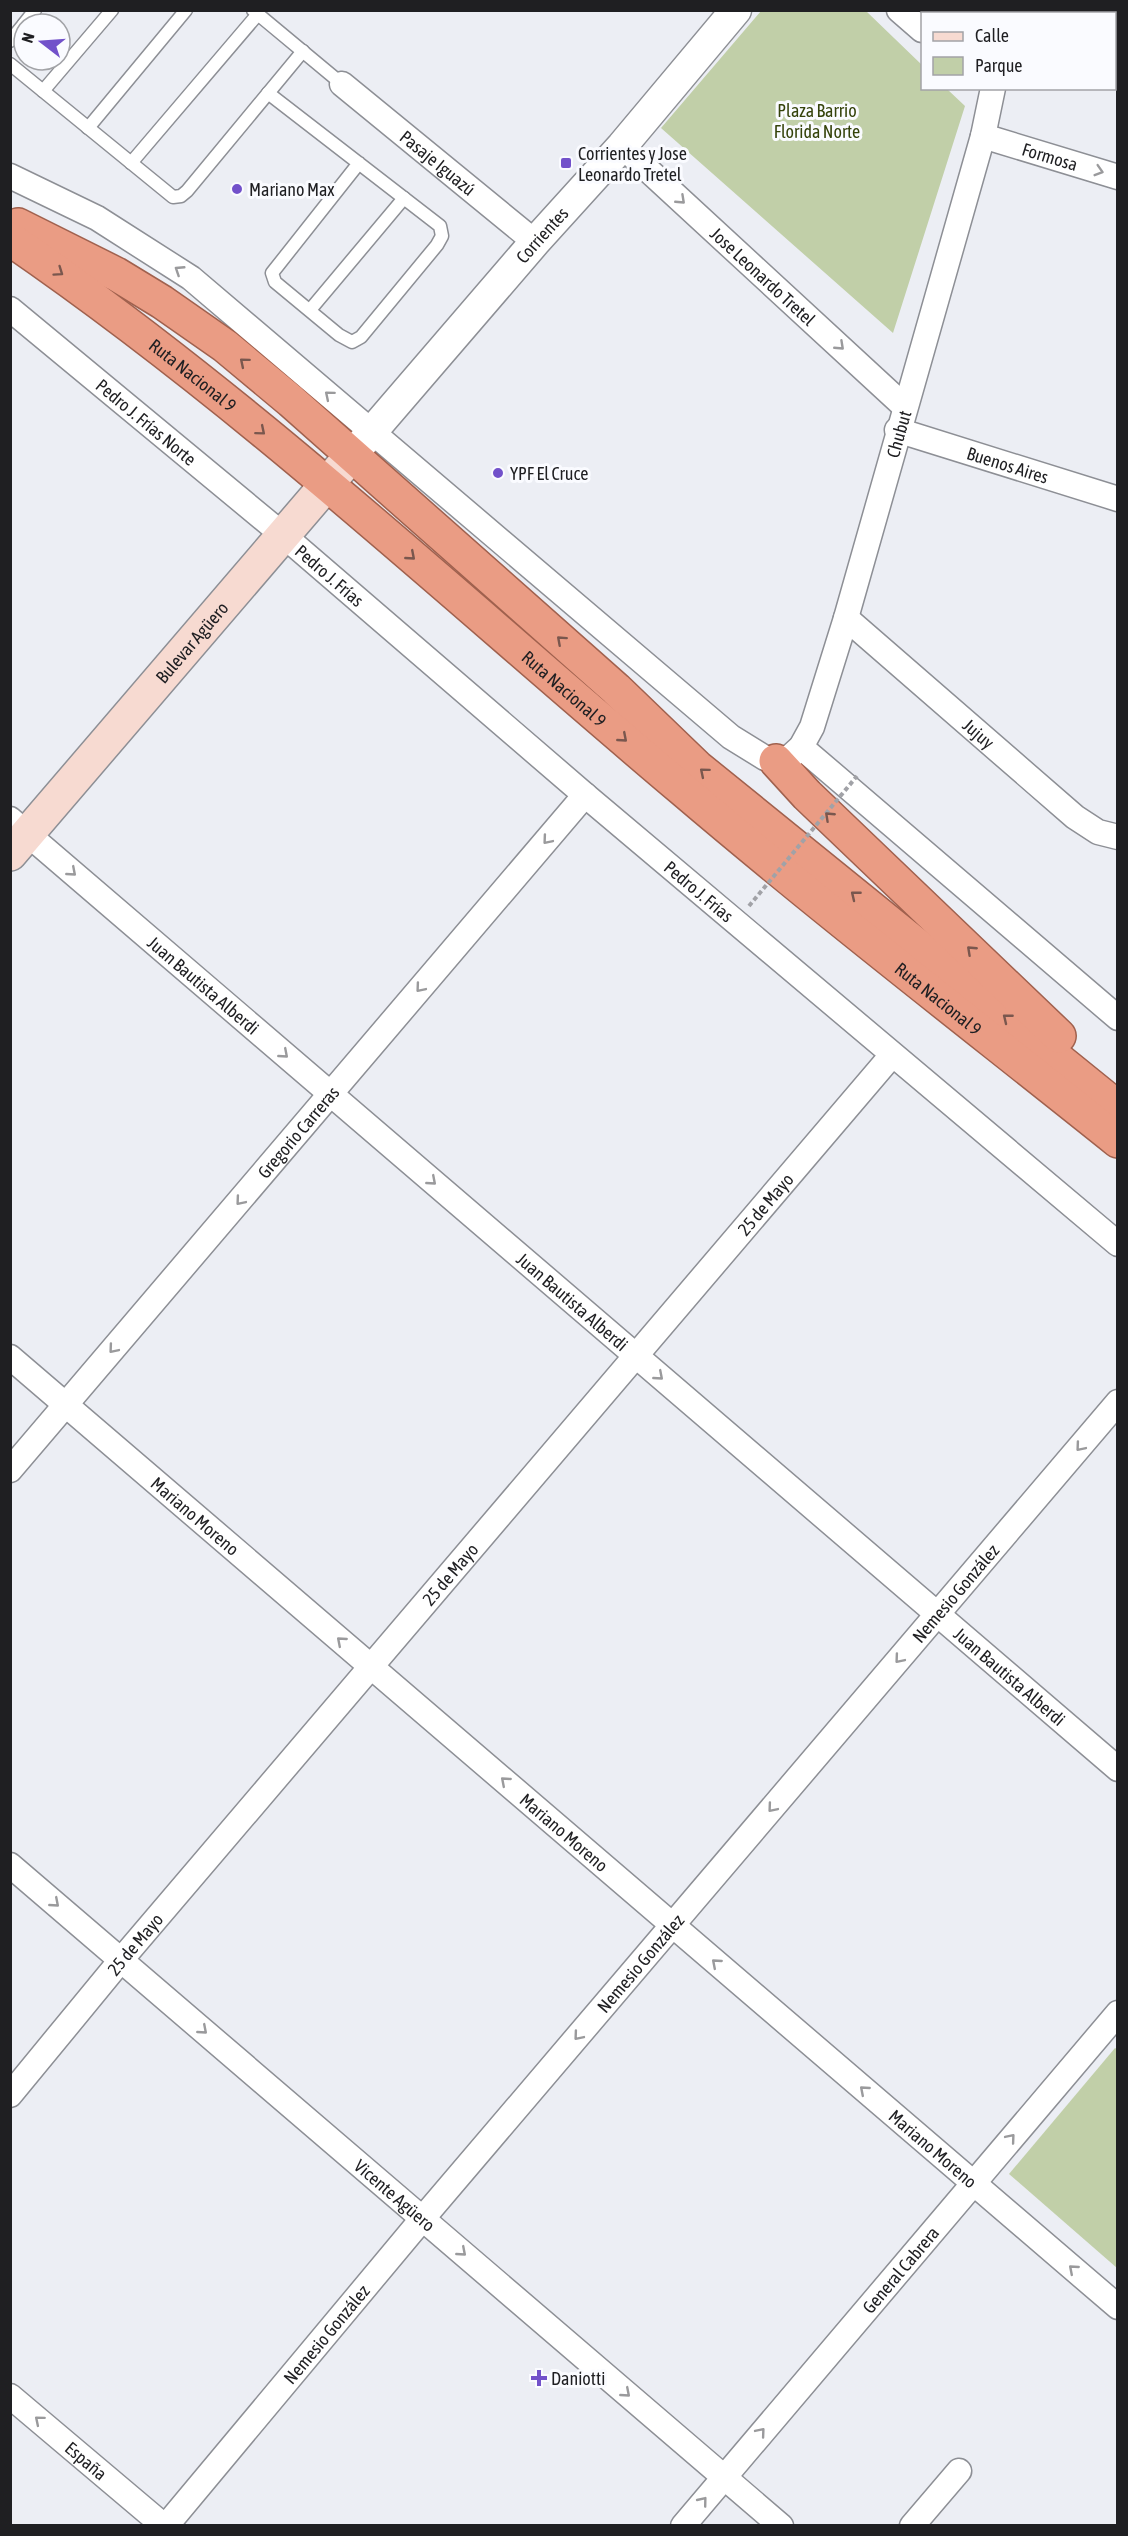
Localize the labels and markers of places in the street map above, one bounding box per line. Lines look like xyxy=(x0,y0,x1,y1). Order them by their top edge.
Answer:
place label: Corrientes y Jose Leonardo Tretel xyxy=(578,143,687,185)
marker: Corrientes y Jose Leonardo Tretel xyxy=(559,156,573,170)
place label: Mariano Max xyxy=(249,179,335,200)
marker: Mariano Max xyxy=(230,182,244,196)
place label: YPF El Cruce xyxy=(510,463,588,484)
marker: YPF El Cruce xyxy=(491,466,505,480)
place label: Daniotti xyxy=(551,2368,605,2389)
marker: Daniotti xyxy=(532,2371,546,2385)

